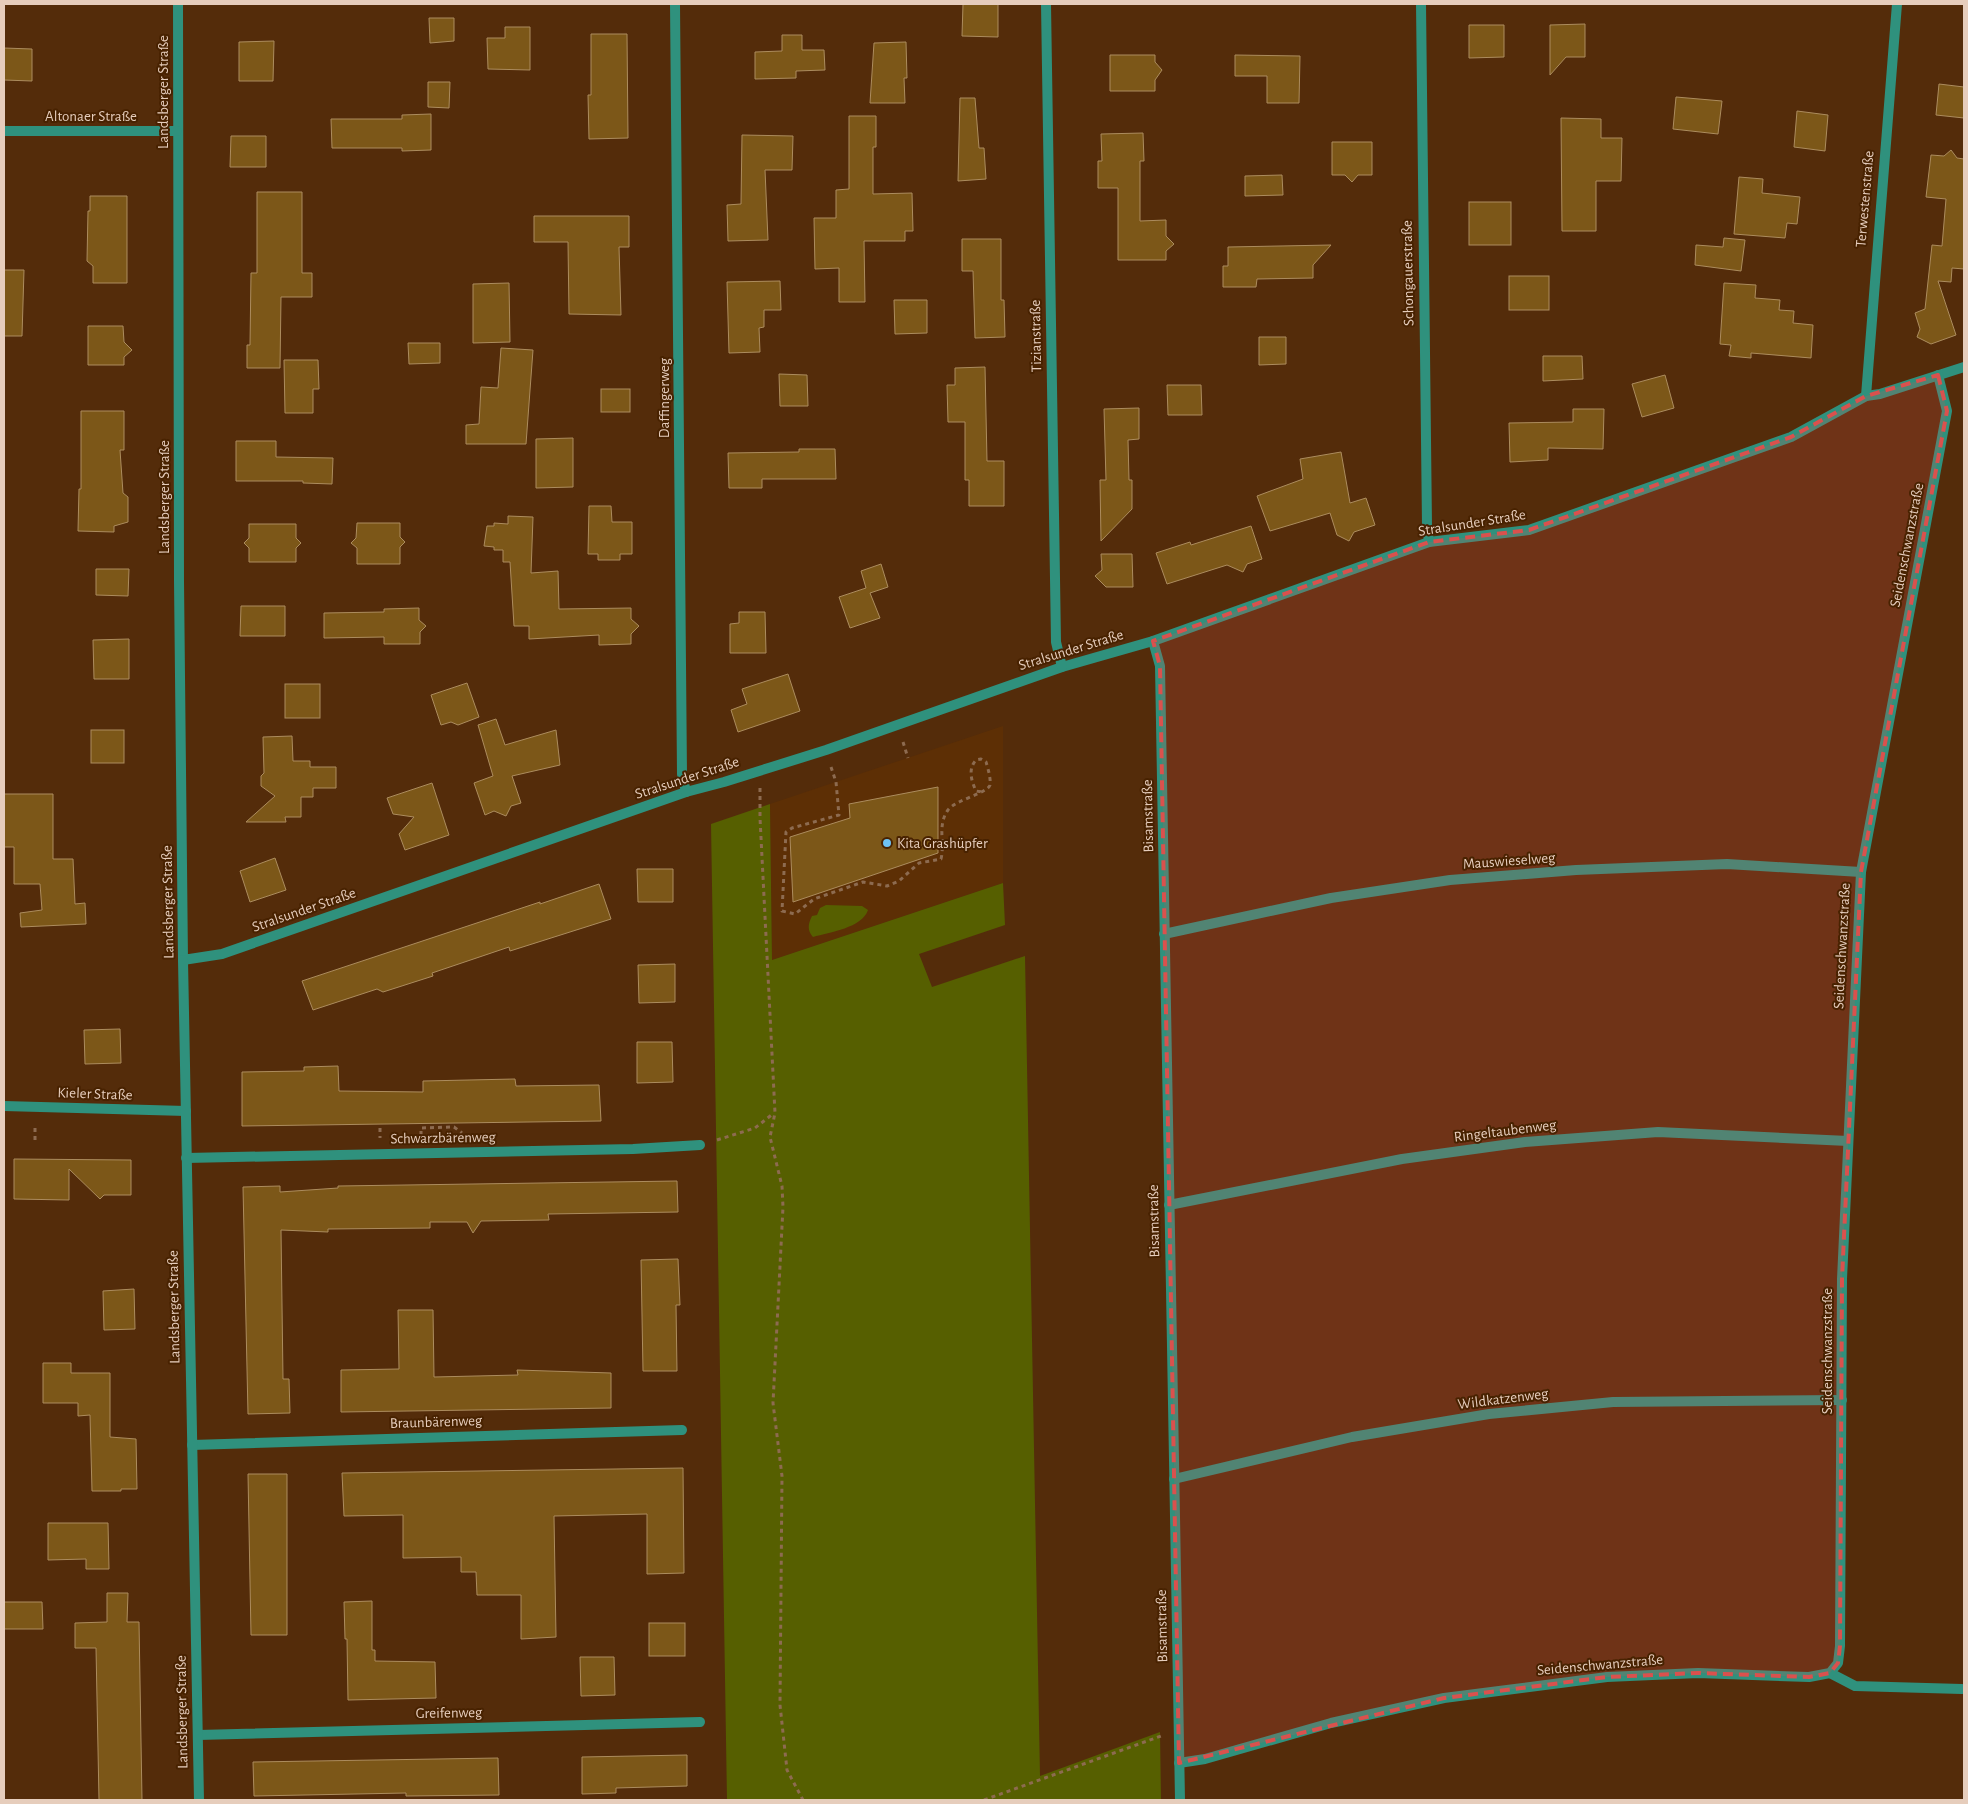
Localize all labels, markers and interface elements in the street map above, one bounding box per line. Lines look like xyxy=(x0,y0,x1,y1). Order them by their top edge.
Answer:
street label: Landsberger Straße xyxy=(156,35,171,149)
street label: Altonaer Straße xyxy=(45,109,137,124)
street label: Terwestenstraße xyxy=(1853,150,1877,248)
street label: Schongauerstraße xyxy=(1400,220,1416,326)
street label: Tizianstraße xyxy=(1028,300,1044,372)
street label: Daffingerweg xyxy=(657,357,672,438)
street label: Landsberger Straße xyxy=(157,440,172,554)
street label: Seidenschwanzstraße xyxy=(1888,481,1926,608)
street label: Stralsunder Straße xyxy=(1417,507,1527,539)
street label: Stralsunder Straße xyxy=(1017,627,1125,673)
street label: Stralsunder Straße xyxy=(633,754,741,802)
street label: Bisamstraße xyxy=(1140,779,1156,853)
place label: Kita Grashüpfer xyxy=(897,836,988,851)
marker: Kita Grashüpfer xyxy=(881,837,893,849)
street label: Landsberger Straße xyxy=(160,845,176,959)
street label: Mauswieselweg xyxy=(1462,850,1556,872)
street label: Seidenschwanzstraße xyxy=(1831,882,1853,1009)
street label: Stralsunder Straße xyxy=(250,885,358,935)
street label: Kieler Straße xyxy=(57,1085,133,1103)
street label: Ringeltaubenweg xyxy=(1453,1117,1558,1145)
street label: Schwarzbärenweg xyxy=(390,1130,497,1146)
street label: Bisamstraße xyxy=(1146,1184,1162,1258)
street label: Landsberger Straße xyxy=(166,1250,182,1364)
street label: Seidenschwanzstraße xyxy=(1820,1288,1835,1414)
street label: Wildkatzenweg xyxy=(1457,1386,1550,1412)
street label: Braunbärenweg xyxy=(390,1413,483,1431)
street label: Bisamstraße xyxy=(1154,1589,1170,1663)
street label: Seidenschwanzstraße xyxy=(1536,1652,1664,1678)
street label: Landsberger Straße xyxy=(174,1655,190,1769)
street label: Greifenweg xyxy=(416,1705,483,1721)

